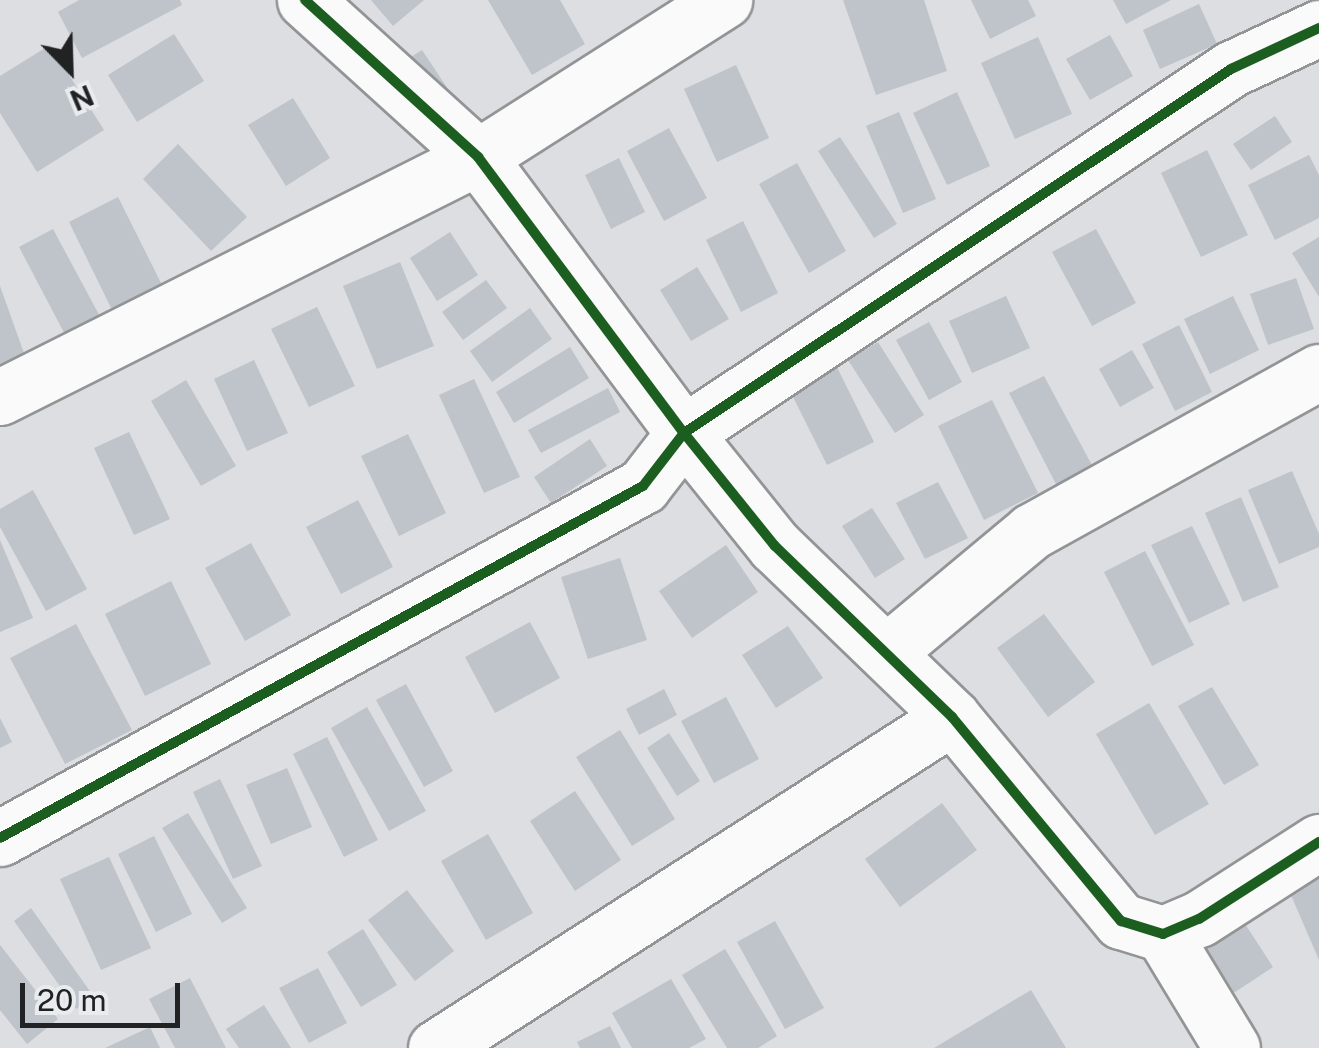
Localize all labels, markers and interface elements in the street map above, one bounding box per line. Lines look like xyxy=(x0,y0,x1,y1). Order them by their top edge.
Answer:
north arrow xyxy=(20,20,120,120)
text: N xyxy=(65,79,98,118)
scale bar xyxy=(25,963,185,1025)
text: 20 m xyxy=(37,982,106,1018)

